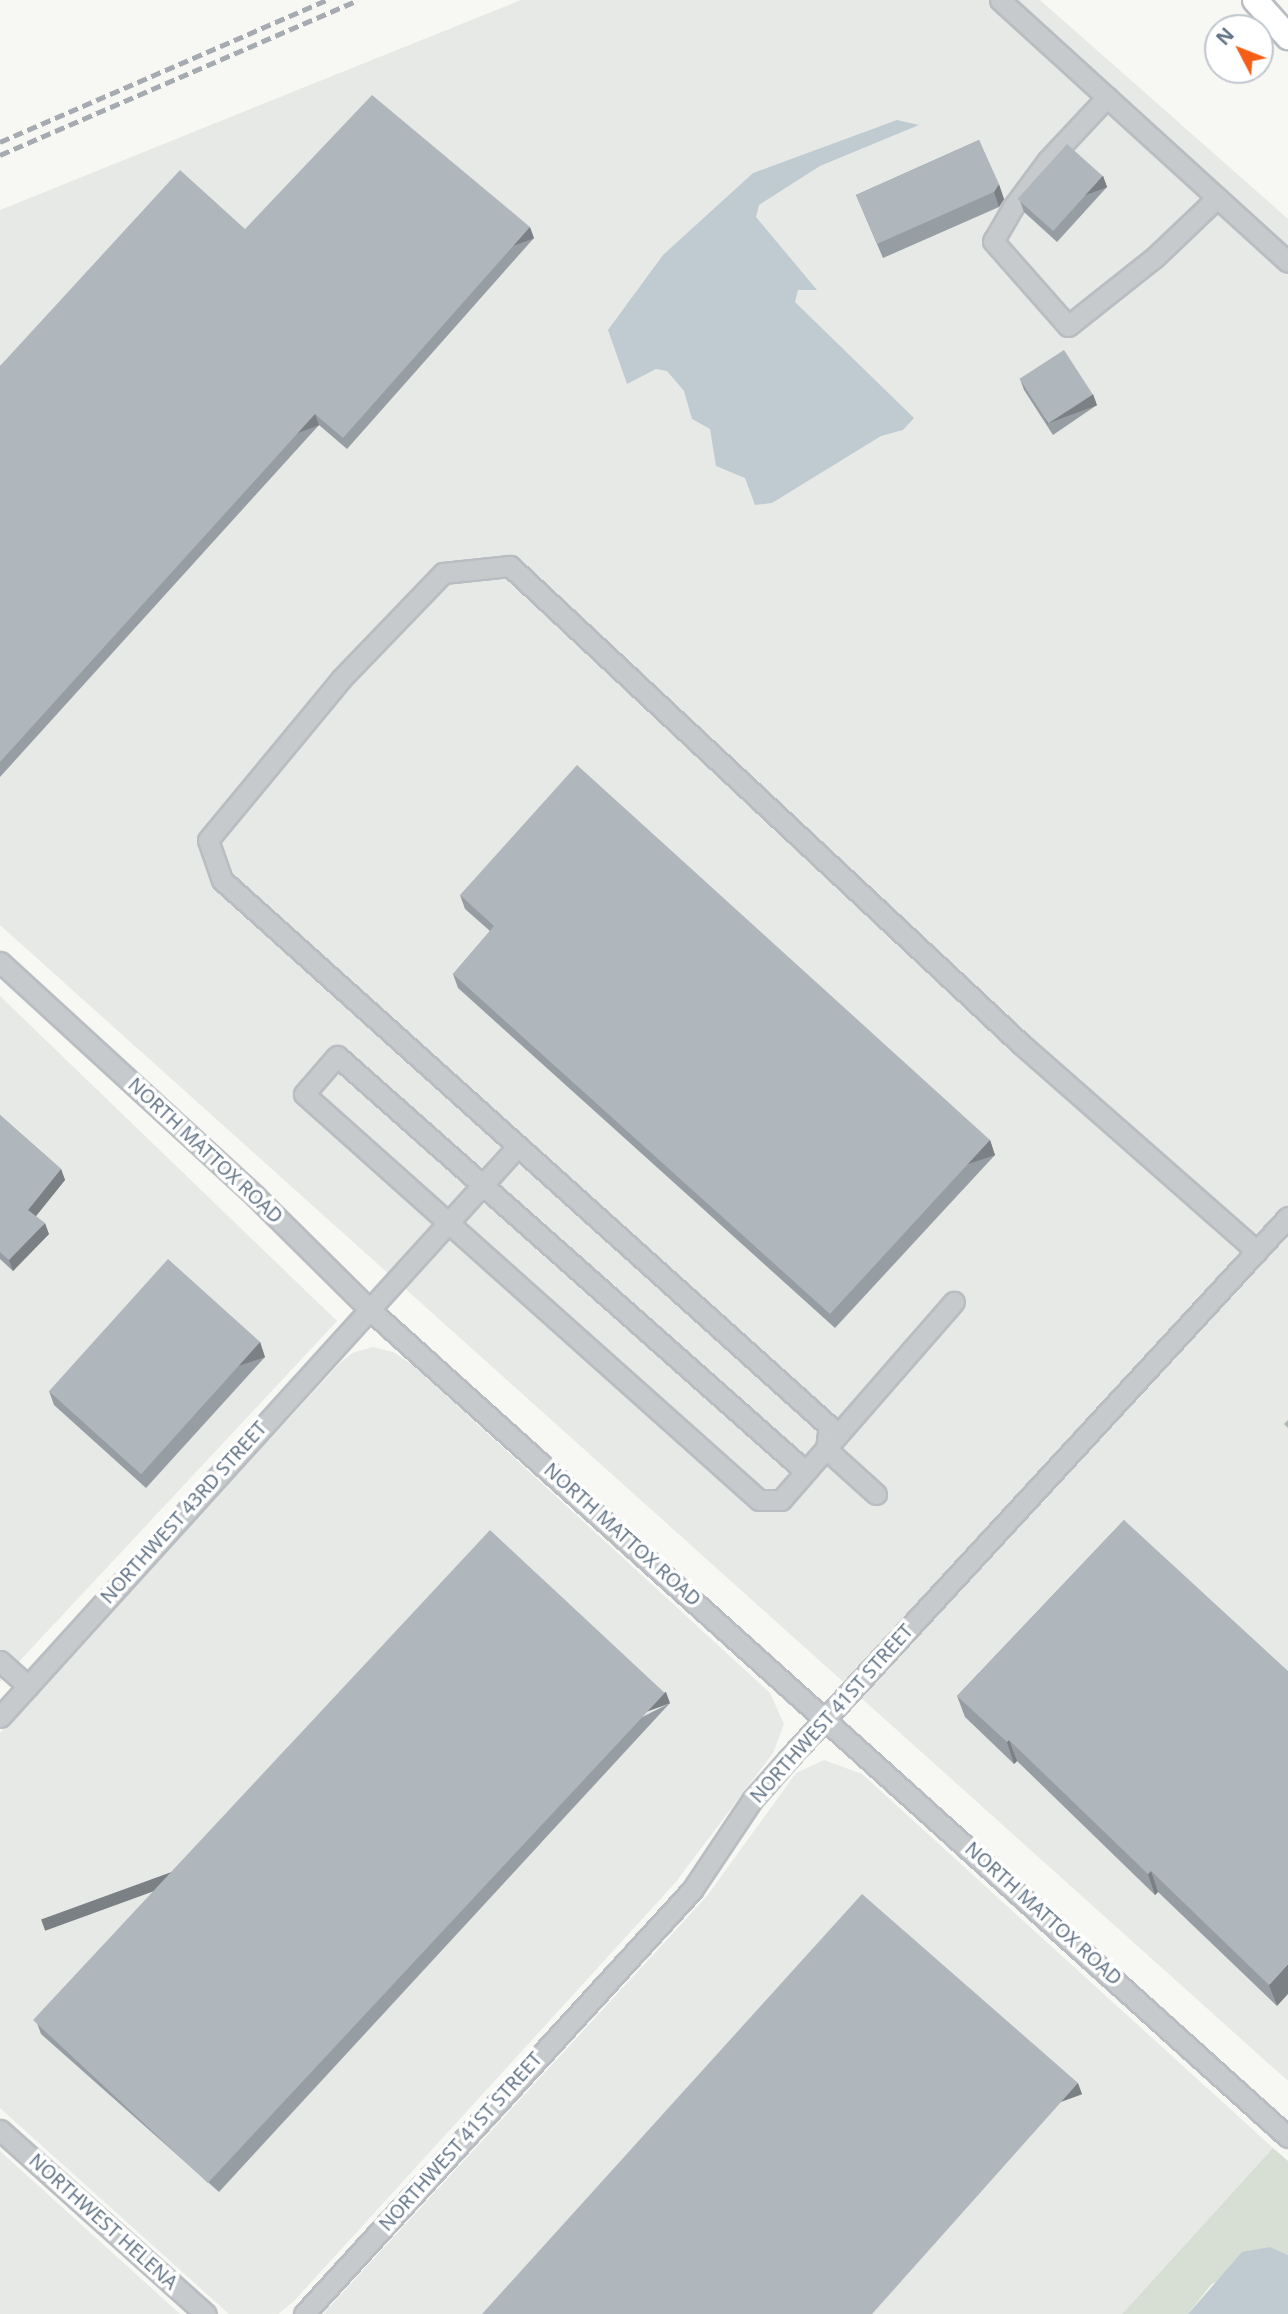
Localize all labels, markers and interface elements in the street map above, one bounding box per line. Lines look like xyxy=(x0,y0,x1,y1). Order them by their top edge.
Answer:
north arrow xyxy=(1204,14,1274,84)
text: N xyxy=(1210,22,1240,51)
street label: NORTH MATTOX ROAD xyxy=(123,1074,287,1228)
street label: NORTHWEST 43RD STREET xyxy=(96,1417,272,1609)
street label: NORTH MATTOX ROAD xyxy=(539,1459,705,1611)
street label: NORTHWEST 41ST STREET xyxy=(746,1620,918,1808)
street label: NORTH MATTOX ROAD xyxy=(960,1838,1126,1990)
street label: NORTHWEST 41ST STREET xyxy=(375,2048,547,2236)
street label: NORTHWEST HELENA xyxy=(24,2149,182,2295)

